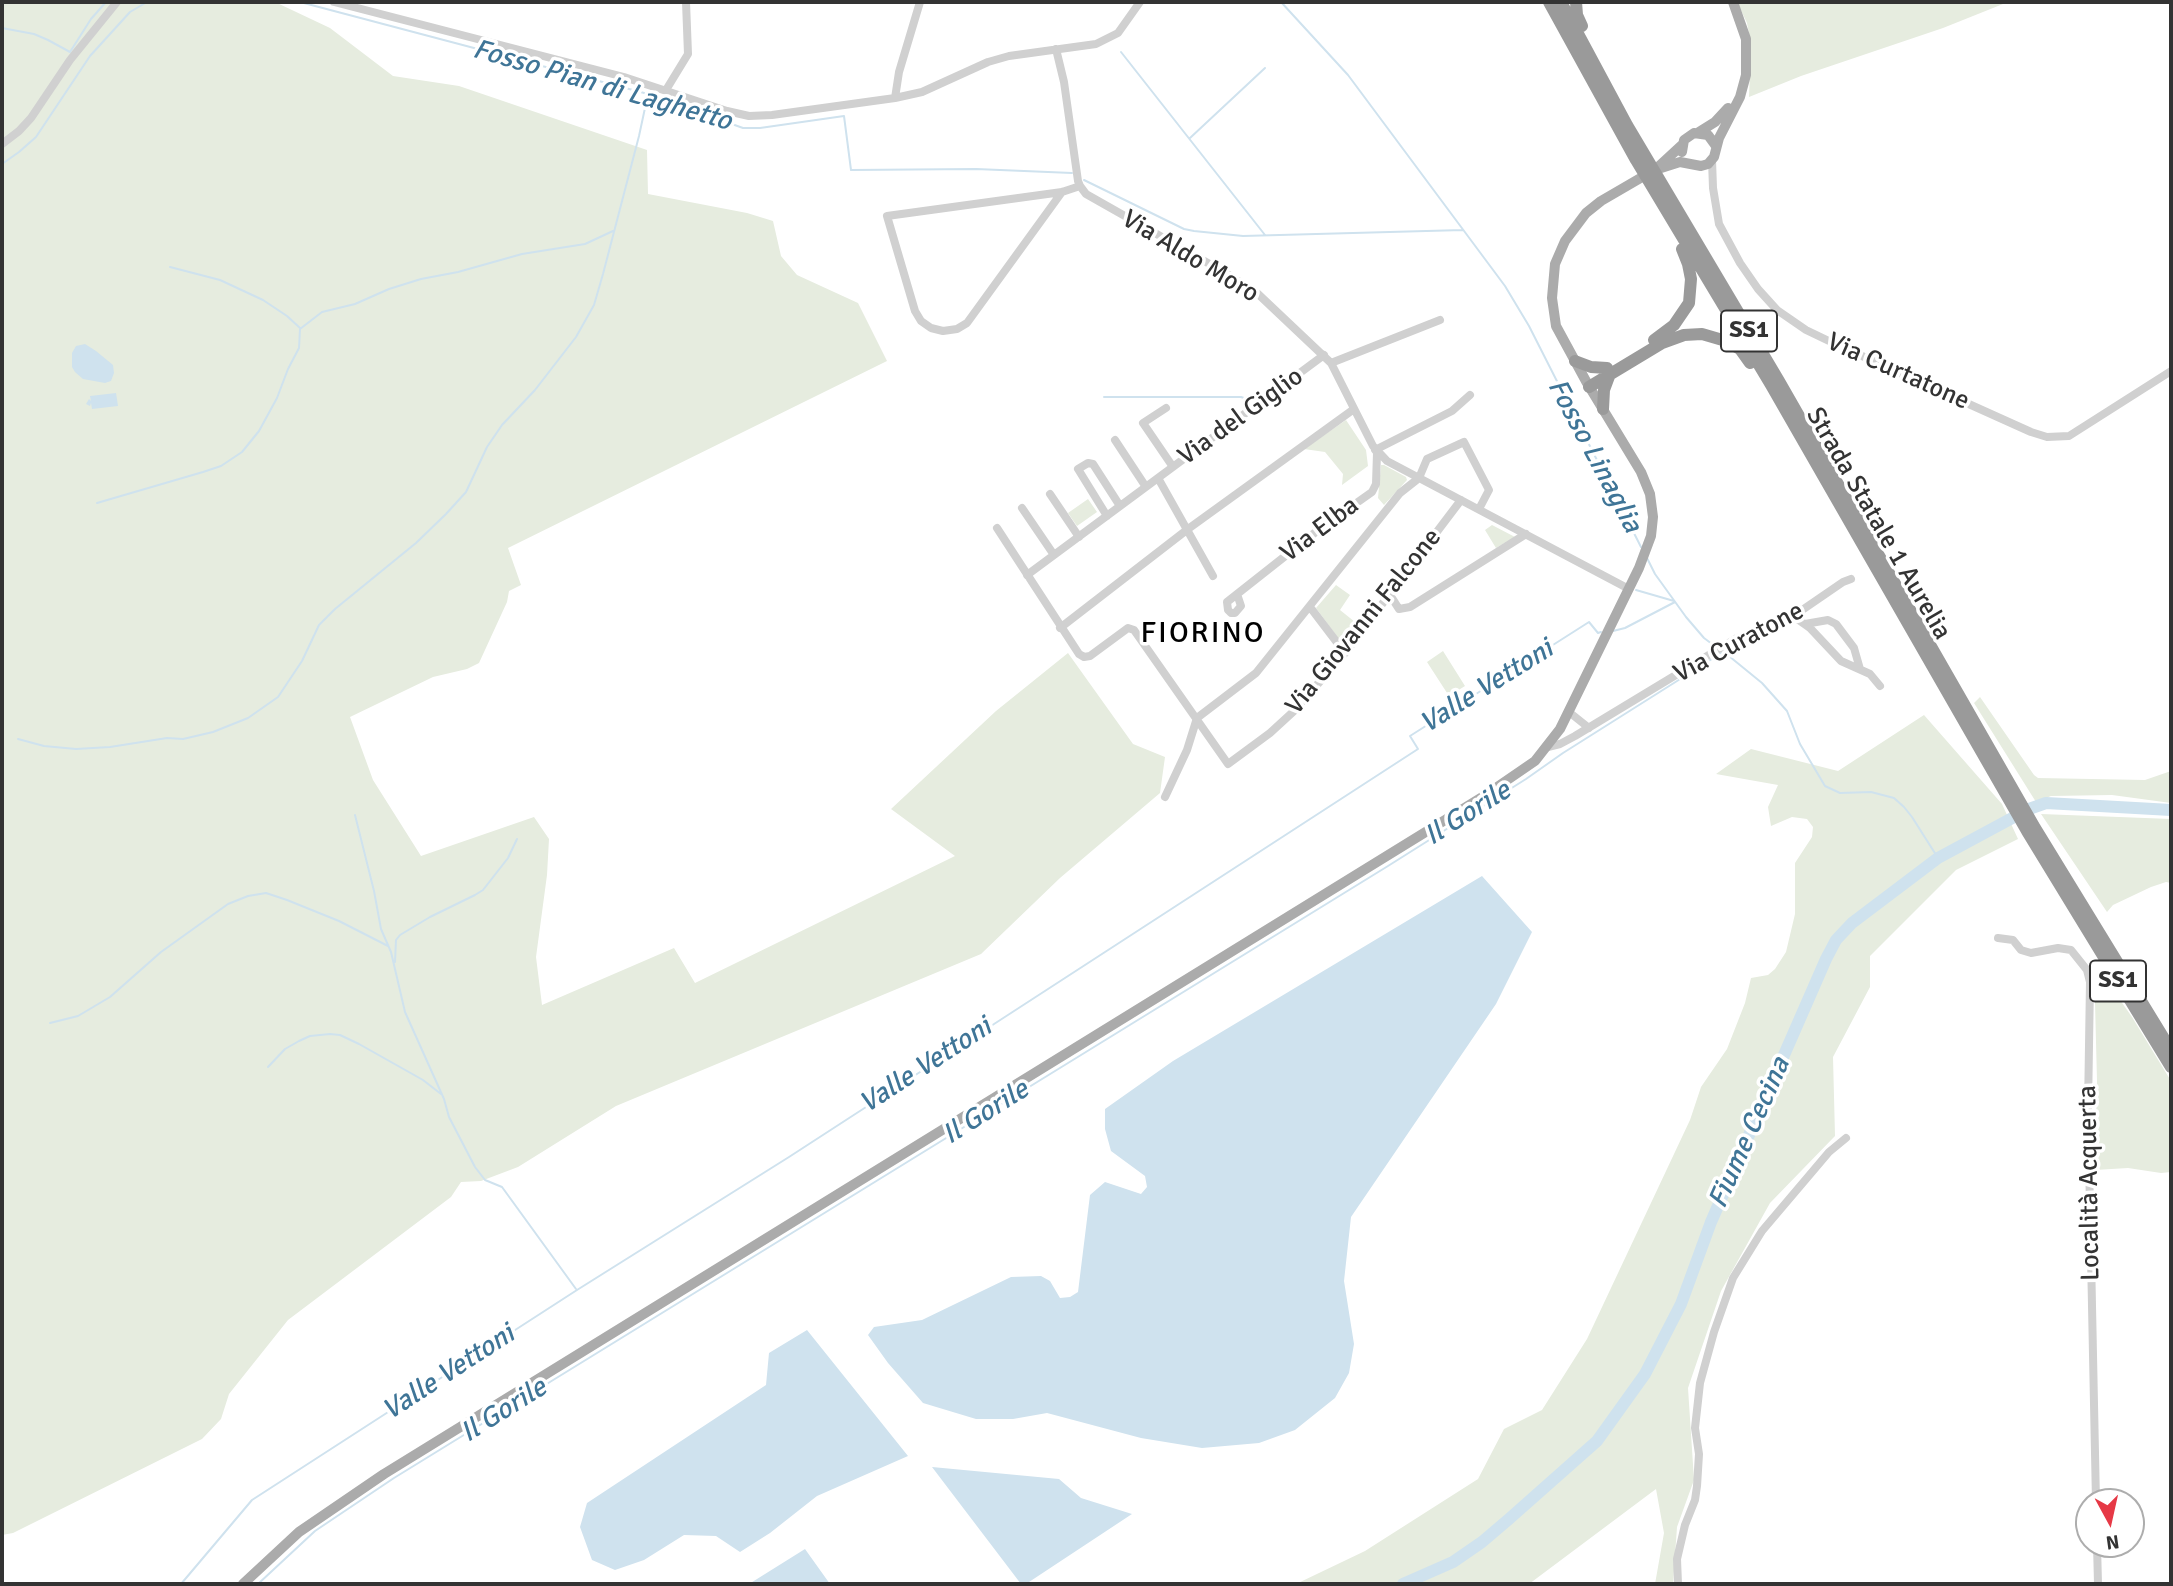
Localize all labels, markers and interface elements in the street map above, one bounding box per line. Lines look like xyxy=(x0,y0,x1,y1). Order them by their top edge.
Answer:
water label: Fosso Pian di Laghetto xyxy=(469,33,735,139)
street label: Via Aldo Moro xyxy=(1116,204,1264,310)
road number: SS1 xyxy=(1721,310,1777,352)
street label: Via Curtatone xyxy=(1822,327,1974,417)
street label: Via del Giglio xyxy=(1173,361,1309,473)
water label: Fosso Linaglia xyxy=(1539,373,1649,539)
street label: Strada Statale 1 Aurelia xyxy=(1799,402,1957,646)
street label: Via Elba xyxy=(1275,490,1365,570)
street label: Via Giovanni Falcone xyxy=(1279,523,1449,721)
street label: Via Curatone xyxy=(1669,596,1809,690)
district label: FIORINO xyxy=(1141,616,1265,652)
water label: Valle Vettoni xyxy=(1414,633,1560,741)
water label: Il Gorile xyxy=(1419,774,1517,854)
road number: SS1 xyxy=(2090,960,2146,1001)
water label: Valle Vettoni xyxy=(854,1011,998,1121)
water label: Fiume Cecina xyxy=(1702,1053,1798,1213)
water label: Il Gorile xyxy=(937,1073,1035,1153)
street label: Località Acquerta xyxy=(2073,1085,2107,1281)
water label: Valle Vettoni xyxy=(377,1318,521,1428)
water label: Il Gorile xyxy=(455,1371,553,1451)
north arrow xyxy=(2075,1488,2145,1558)
text: N xyxy=(2104,1529,2121,1555)

